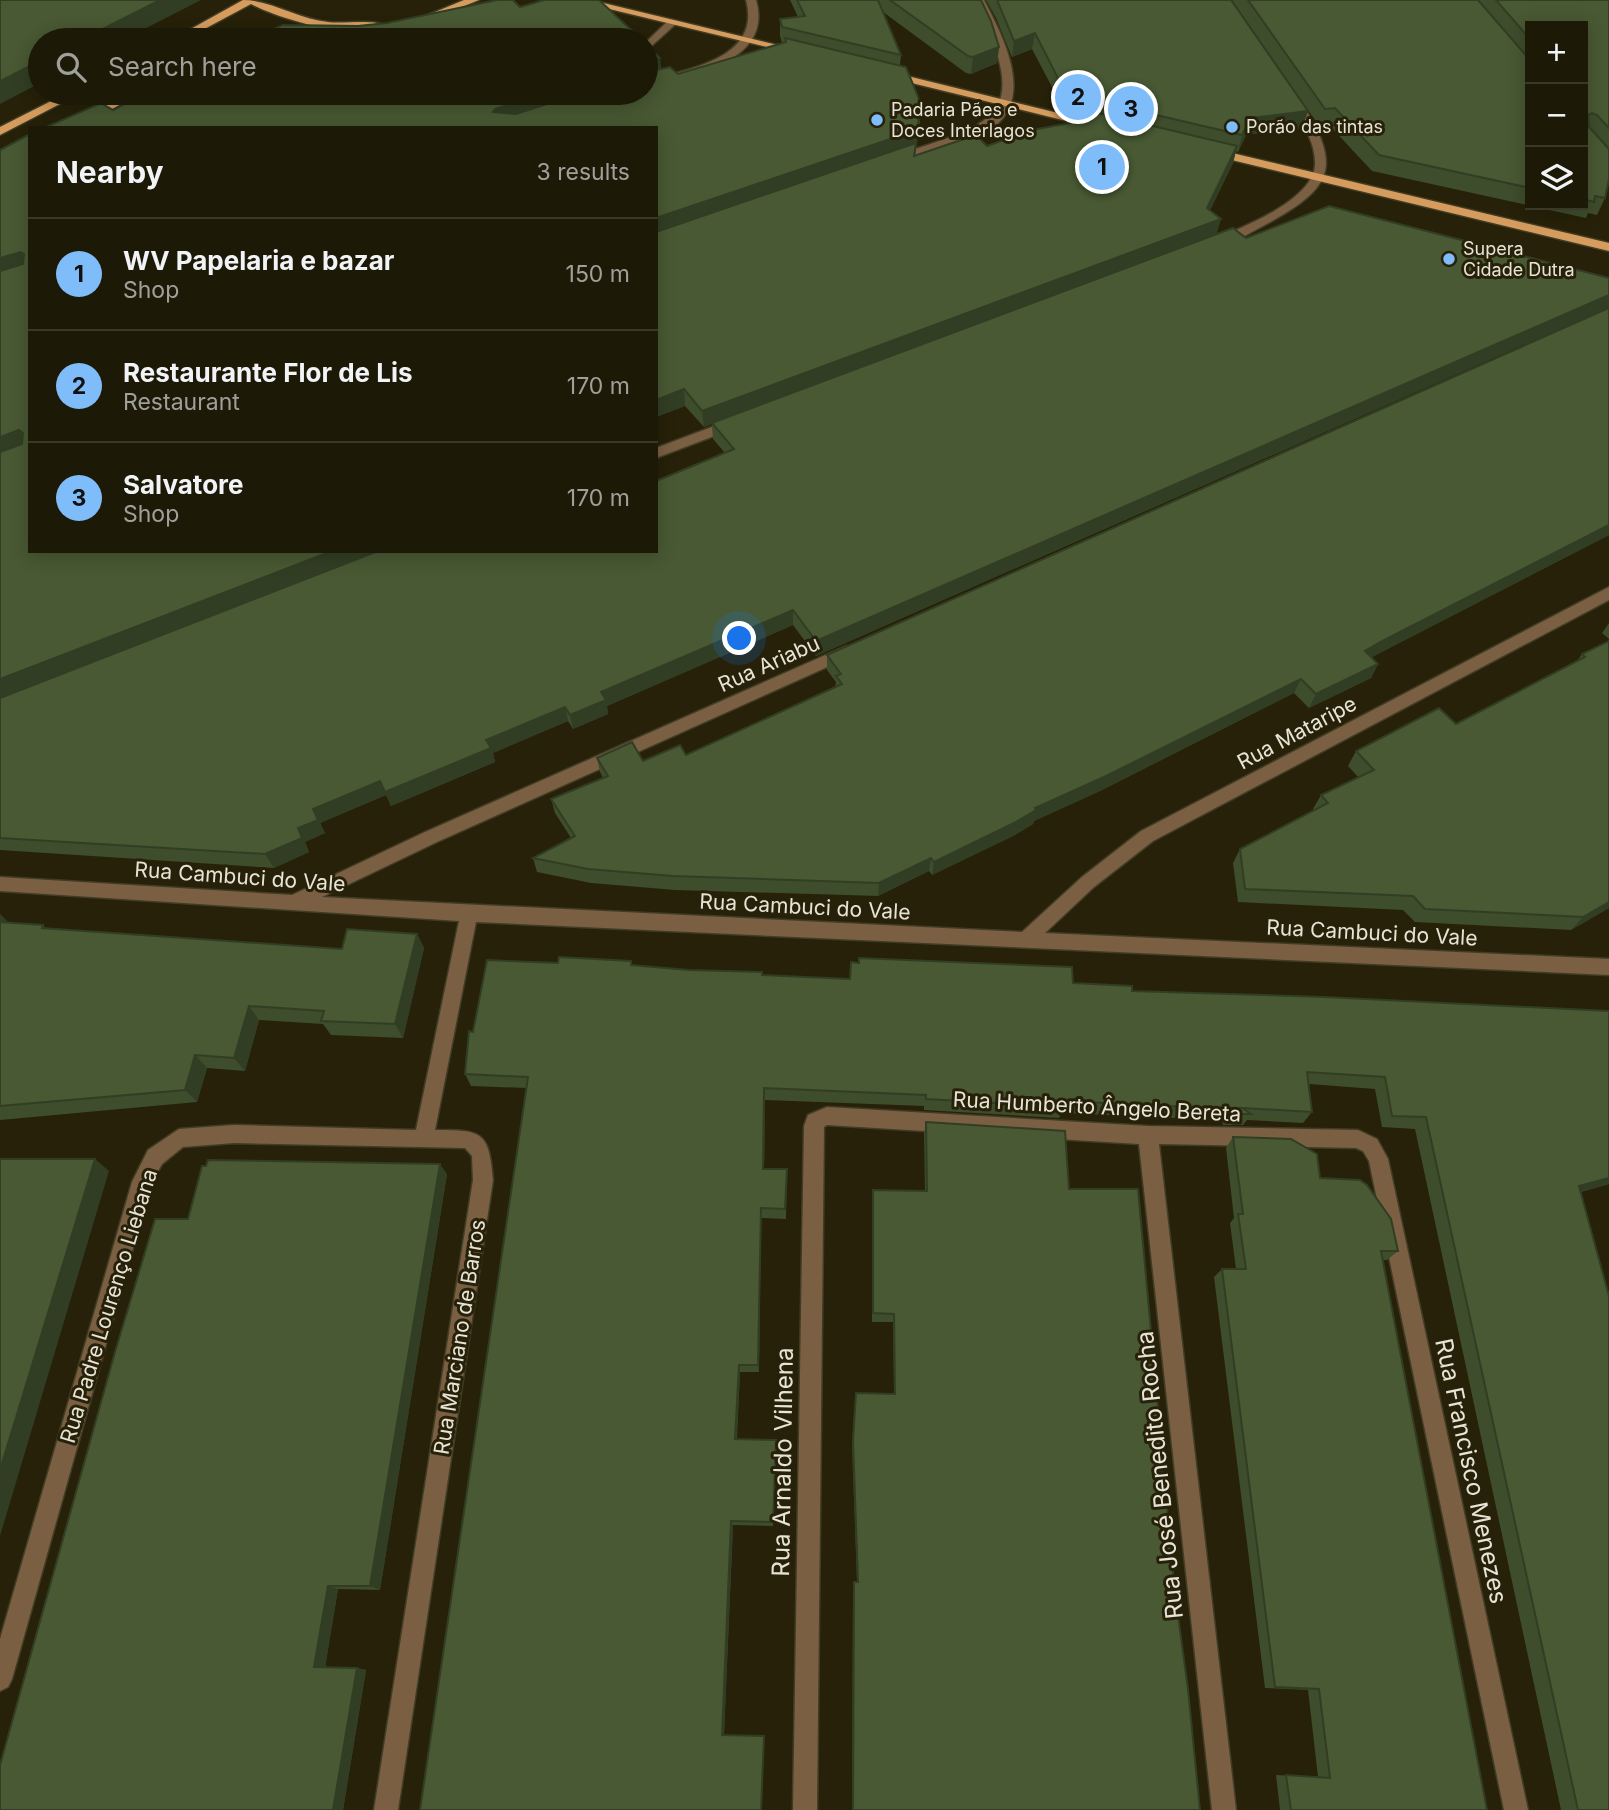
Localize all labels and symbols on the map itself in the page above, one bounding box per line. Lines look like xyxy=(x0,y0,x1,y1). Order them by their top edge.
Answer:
pin: 2 xyxy=(1055,71,1101,123)
pin: 3 xyxy=(1108,83,1154,135)
place label: Padaria Pães e Doces Interlagos xyxy=(891,99,1035,141)
marker: Padaria Pães e Doces Interlagos xyxy=(869,112,885,128)
place label: Porão das tintas xyxy=(1246,116,1383,137)
marker: Porão das tintas xyxy=(1224,119,1240,135)
pin: 1 xyxy=(1079,141,1125,193)
place label: Supera Cidade Dutra xyxy=(1463,238,1575,280)
marker: Supera Cidade Dutra xyxy=(1441,251,1457,267)
your location xyxy=(722,621,756,655)
street label: Rua Ariabu xyxy=(714,630,823,697)
street label: Rua Mataripe xyxy=(1233,691,1361,774)
street label: Rua Cambuci do Vale xyxy=(134,857,346,896)
street label: Rua Cambuci do Vale xyxy=(699,888,911,925)
street label: Rua Cambuci do Vale xyxy=(1266,914,1478,951)
street label: Rua Humberto Ângelo Bereta xyxy=(952,1085,1242,1127)
street label: Rua Padre Lourenço Liebana xyxy=(55,1166,162,1446)
street label: Rua Marciano de Barros xyxy=(429,1218,490,1456)
street label: Rua José Benedito Rocha xyxy=(1130,1330,1189,1620)
street label: Rua Francisco Menezes xyxy=(1429,1336,1514,1606)
street label: Rua Arnaldo Vilhena xyxy=(766,1347,799,1577)

